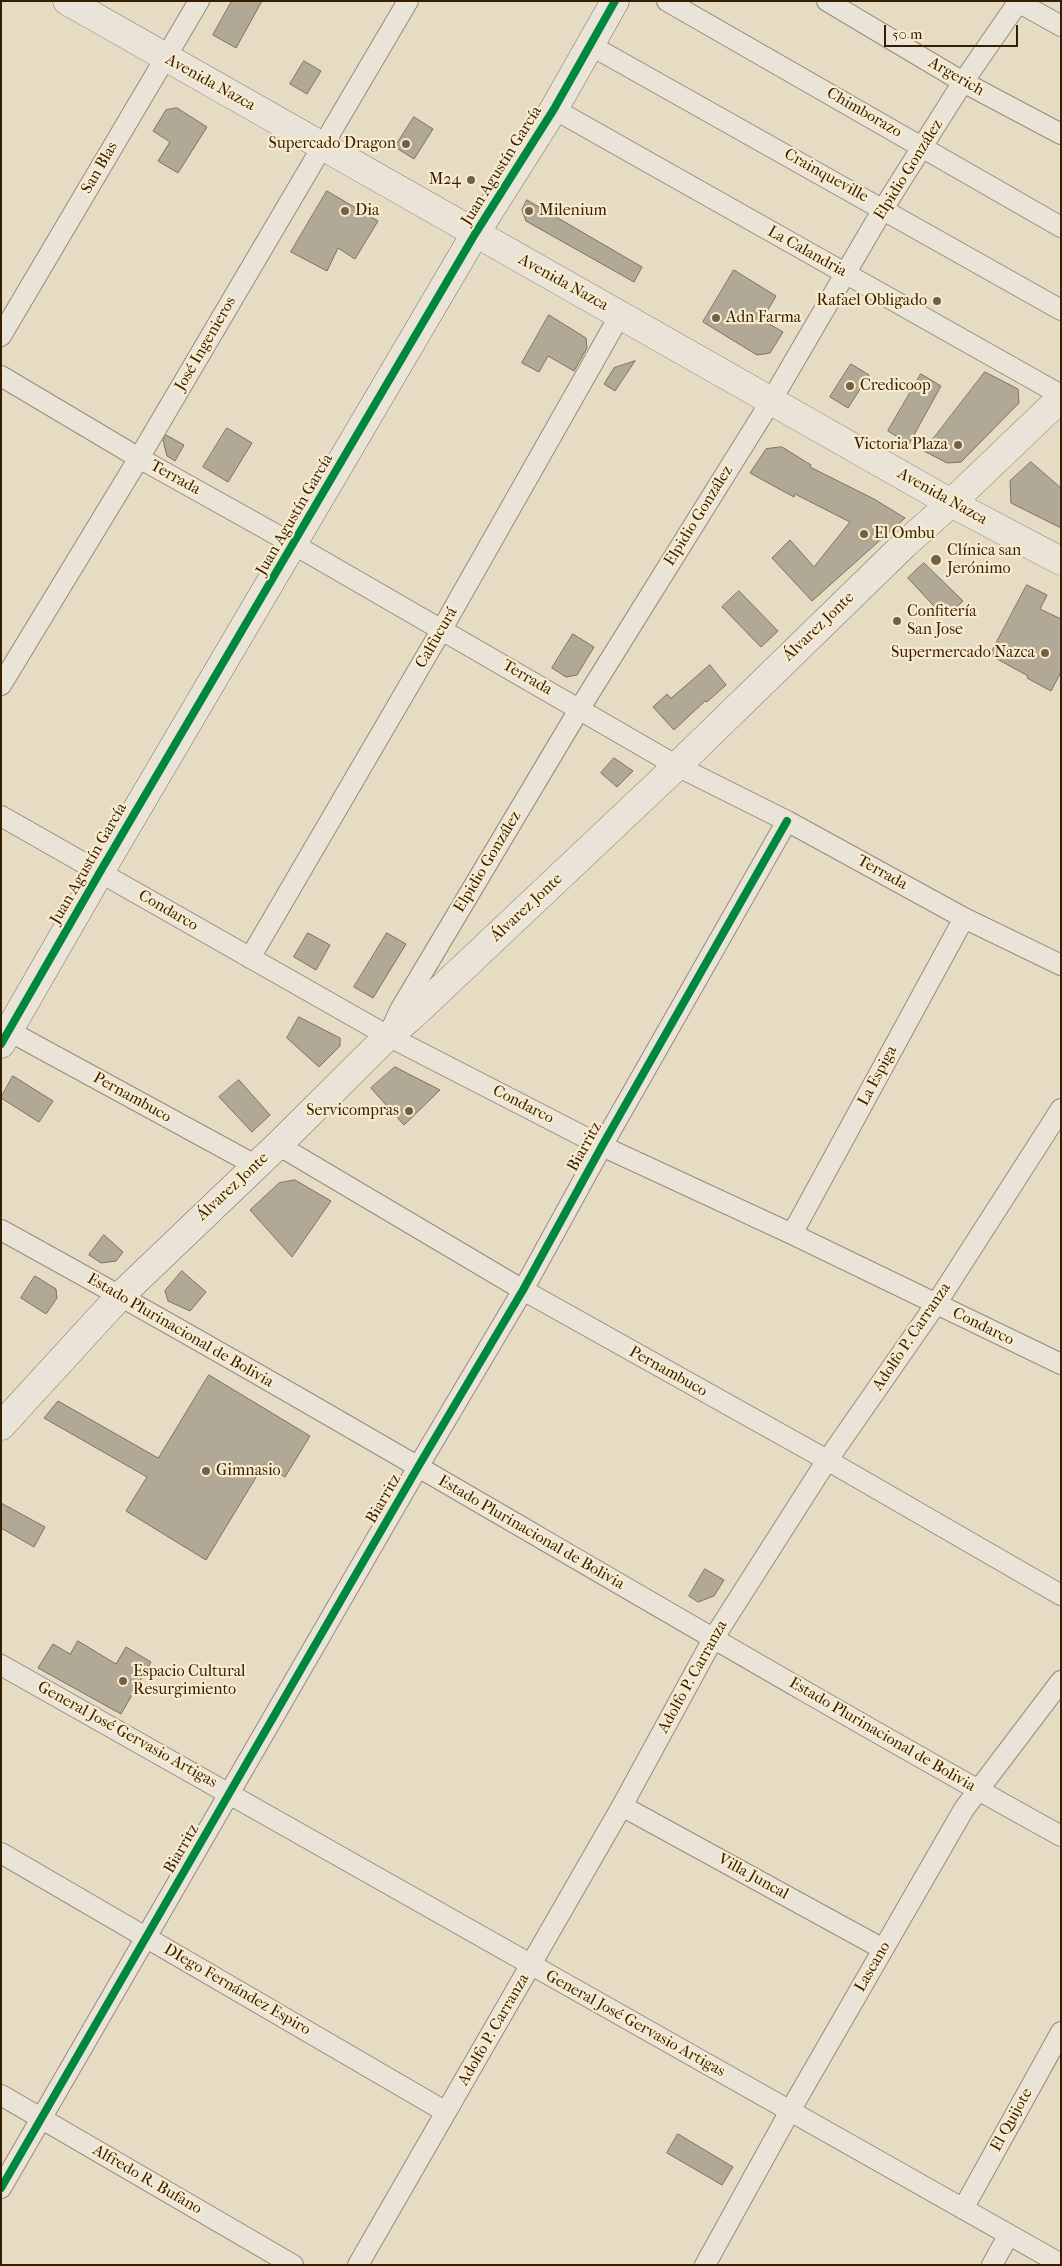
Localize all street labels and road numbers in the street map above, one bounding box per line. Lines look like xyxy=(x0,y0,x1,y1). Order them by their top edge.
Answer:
street label: Avenida Nazca xyxy=(162,50,258,116)
street label: Argerich xyxy=(925,53,987,101)
street label: Chimborazo xyxy=(823,84,905,142)
street label: Juan Agustín García xyxy=(458,103,546,229)
street label: Elpidio González xyxy=(870,116,948,224)
street label: San Blas xyxy=(78,139,122,197)
street label: Crainqueville xyxy=(781,145,871,207)
street label: La Calandria xyxy=(764,222,850,282)
street label: Avenida Nazca xyxy=(515,250,611,316)
street label: José Ingenieros xyxy=(171,293,241,395)
street label: Juan Agustín García xyxy=(252,451,338,579)
street label: Terrada xyxy=(147,456,203,500)
street label: Elpidio González xyxy=(660,462,738,570)
street label: Avenida Nazca xyxy=(894,464,990,530)
street label: Álvarez Jonte xyxy=(779,588,859,666)
street label: Calfucurá xyxy=(412,604,462,672)
street label: Terrada xyxy=(499,656,555,700)
street label: Juan Agustín García xyxy=(46,800,132,928)
street label: Elpidio González xyxy=(450,808,526,916)
street label: Terrada xyxy=(854,851,910,895)
street label: Álvarez Jonte xyxy=(487,870,567,946)
street label: Condarco xyxy=(135,886,201,936)
street label: La Espiga xyxy=(854,1043,902,1109)
street label: Pernambuco xyxy=(90,1069,174,1127)
street label: Condarco xyxy=(489,1081,557,1129)
street label: Biarritz xyxy=(564,1119,606,1175)
street label: Álvarez Jonte xyxy=(193,1149,273,1225)
street label: Estado Plurinacional de Bolivia xyxy=(83,1270,277,1392)
street label: Adolfo P. Carranza xyxy=(869,1279,955,1395)
street label: Condarco xyxy=(949,1304,1017,1350)
street label: Pernambuco xyxy=(626,1343,710,1401)
street label: Biarritz xyxy=(362,1471,406,1527)
street label: Estado Plurinacional de Bolivia xyxy=(434,1472,628,1594)
street label: Adolfo P. Carranza xyxy=(654,1617,732,1737)
street label: Estado Plurinacional de Bolivia xyxy=(785,1674,979,1796)
street label: General José Gervasio Artigas xyxy=(34,1678,220,1792)
street label: Biarritz xyxy=(160,1821,204,1877)
street label: Villa Juncal xyxy=(714,1850,792,1904)
street label: Lascano xyxy=(851,1938,895,1996)
street label: DIego Fernández Espiro xyxy=(160,1940,314,2040)
street label: General José Gervasio Artigas xyxy=(542,1967,728,2081)
street label: Adolfo P. Carranza xyxy=(454,1971,534,2089)
street label: El Quijote xyxy=(987,2085,1037,2155)
street label: Alfredo R. Bufano xyxy=(89,2141,205,2219)

